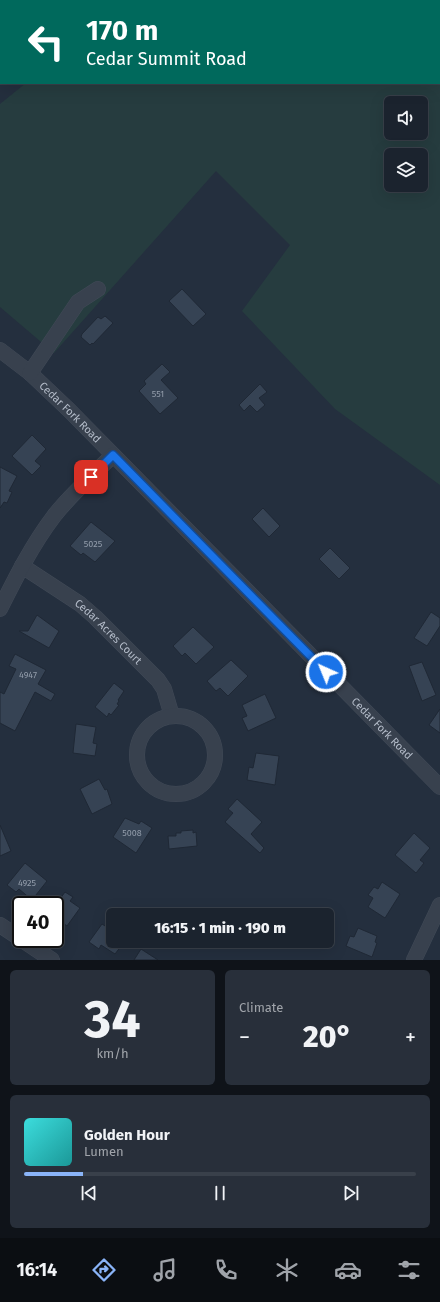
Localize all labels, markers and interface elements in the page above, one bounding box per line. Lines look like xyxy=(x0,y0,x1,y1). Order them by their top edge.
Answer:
text: 170 m xyxy=(86,14,158,47)
icon: left xyxy=(20,16,72,68)
text: Cedar Summit Road xyxy=(86,48,247,70)
map controls xyxy=(384,96,428,192)
button: sound xyxy=(384,96,428,140)
button: layers xyxy=(384,148,428,192)
street label: Cedar Fork Road xyxy=(36,379,104,446)
house number: 551 xyxy=(152,389,164,399)
pin xyxy=(74,460,108,494)
icon: arrive xyxy=(80,466,102,488)
house number: 5025 xyxy=(84,539,103,549)
street label: Cedar Acres Court xyxy=(72,597,144,667)
position arrow xyxy=(305,651,347,693)
house number: 4947 xyxy=(19,670,37,680)
street label: Cedar Fork Road xyxy=(349,695,415,762)
house number: 5008 xyxy=(122,828,142,838)
house number: 4925 xyxy=(18,878,37,888)
speed limit sign: 40 xyxy=(12,896,64,948)
text: 16:15 · 1 min · 190 m xyxy=(154,919,286,937)
text: 34 xyxy=(84,988,141,1051)
text: Climate xyxy=(239,1000,283,1015)
text: 20° xyxy=(303,1019,352,1055)
text: − xyxy=(239,1024,250,1051)
text: + xyxy=(405,1024,416,1051)
text: km/h xyxy=(96,1046,129,1061)
text: Golden Hour xyxy=(84,1126,170,1144)
text: Lumen xyxy=(84,1144,124,1159)
icon: previous xyxy=(78,1182,100,1204)
icon: pause xyxy=(209,1182,231,1204)
icon: next xyxy=(340,1182,362,1204)
icon: directions xyxy=(90,1256,118,1284)
icon: music xyxy=(151,1256,179,1284)
icon: phone xyxy=(212,1256,240,1284)
icon: climate xyxy=(273,1256,301,1284)
icon: car xyxy=(334,1256,362,1284)
icon: filters xyxy=(395,1256,423,1284)
text: 16:14 xyxy=(17,1259,57,1281)

